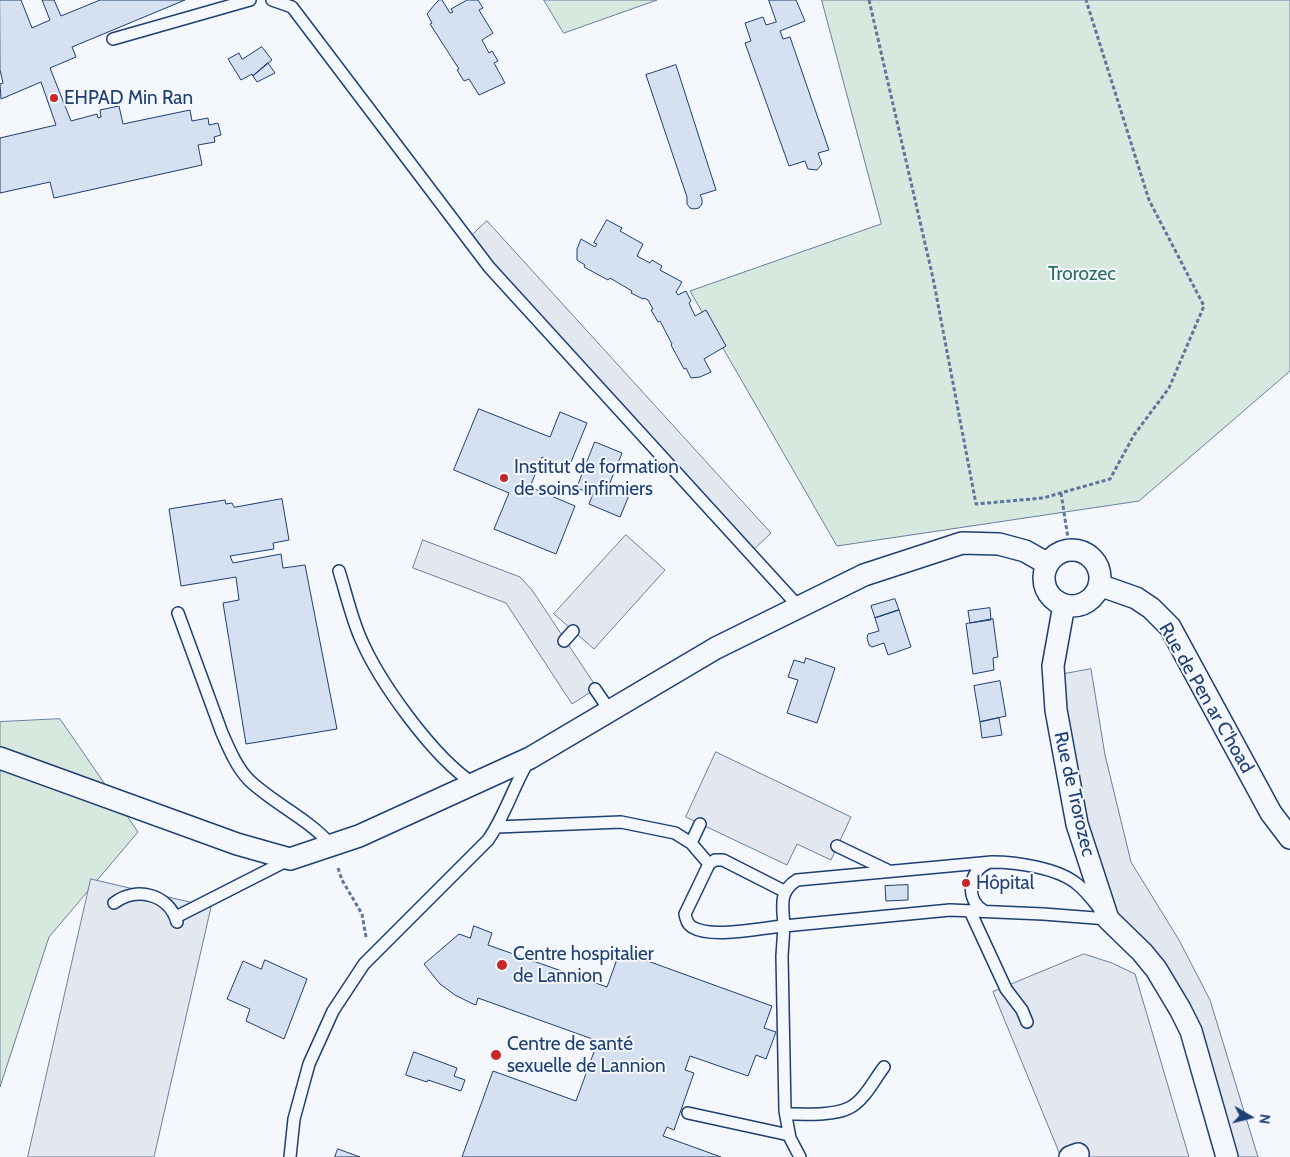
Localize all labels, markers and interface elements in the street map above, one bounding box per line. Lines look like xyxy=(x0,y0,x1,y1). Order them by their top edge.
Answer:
place label: EHPAD Min Ran xyxy=(64,87,193,109)
marker: EHPAD Min Ran xyxy=(48,92,60,104)
park label: Trorozec xyxy=(1048,263,1116,285)
place label: Institut de formation de soins infimiers xyxy=(514,456,679,500)
marker: Institut de formation de soins infimiers xyxy=(498,472,510,484)
street label: Rue de Pen ar C'hoad xyxy=(1154,619,1258,777)
street label: Rue de Trorozec xyxy=(1049,729,1099,859)
place label: Hôpital xyxy=(976,872,1034,894)
marker: Hôpital xyxy=(960,877,972,889)
place label: Centre hospitalier de Lannion xyxy=(513,943,654,987)
marker: Centre hospitalier de Lannion xyxy=(495,958,509,972)
place label: Centre de santé sexuelle de Lannion xyxy=(507,1033,666,1077)
marker: Centre de santé sexuelle de Lannion xyxy=(489,1048,503,1062)
north arrow xyxy=(1225,1092,1275,1142)
text: N xyxy=(1255,1113,1274,1125)

